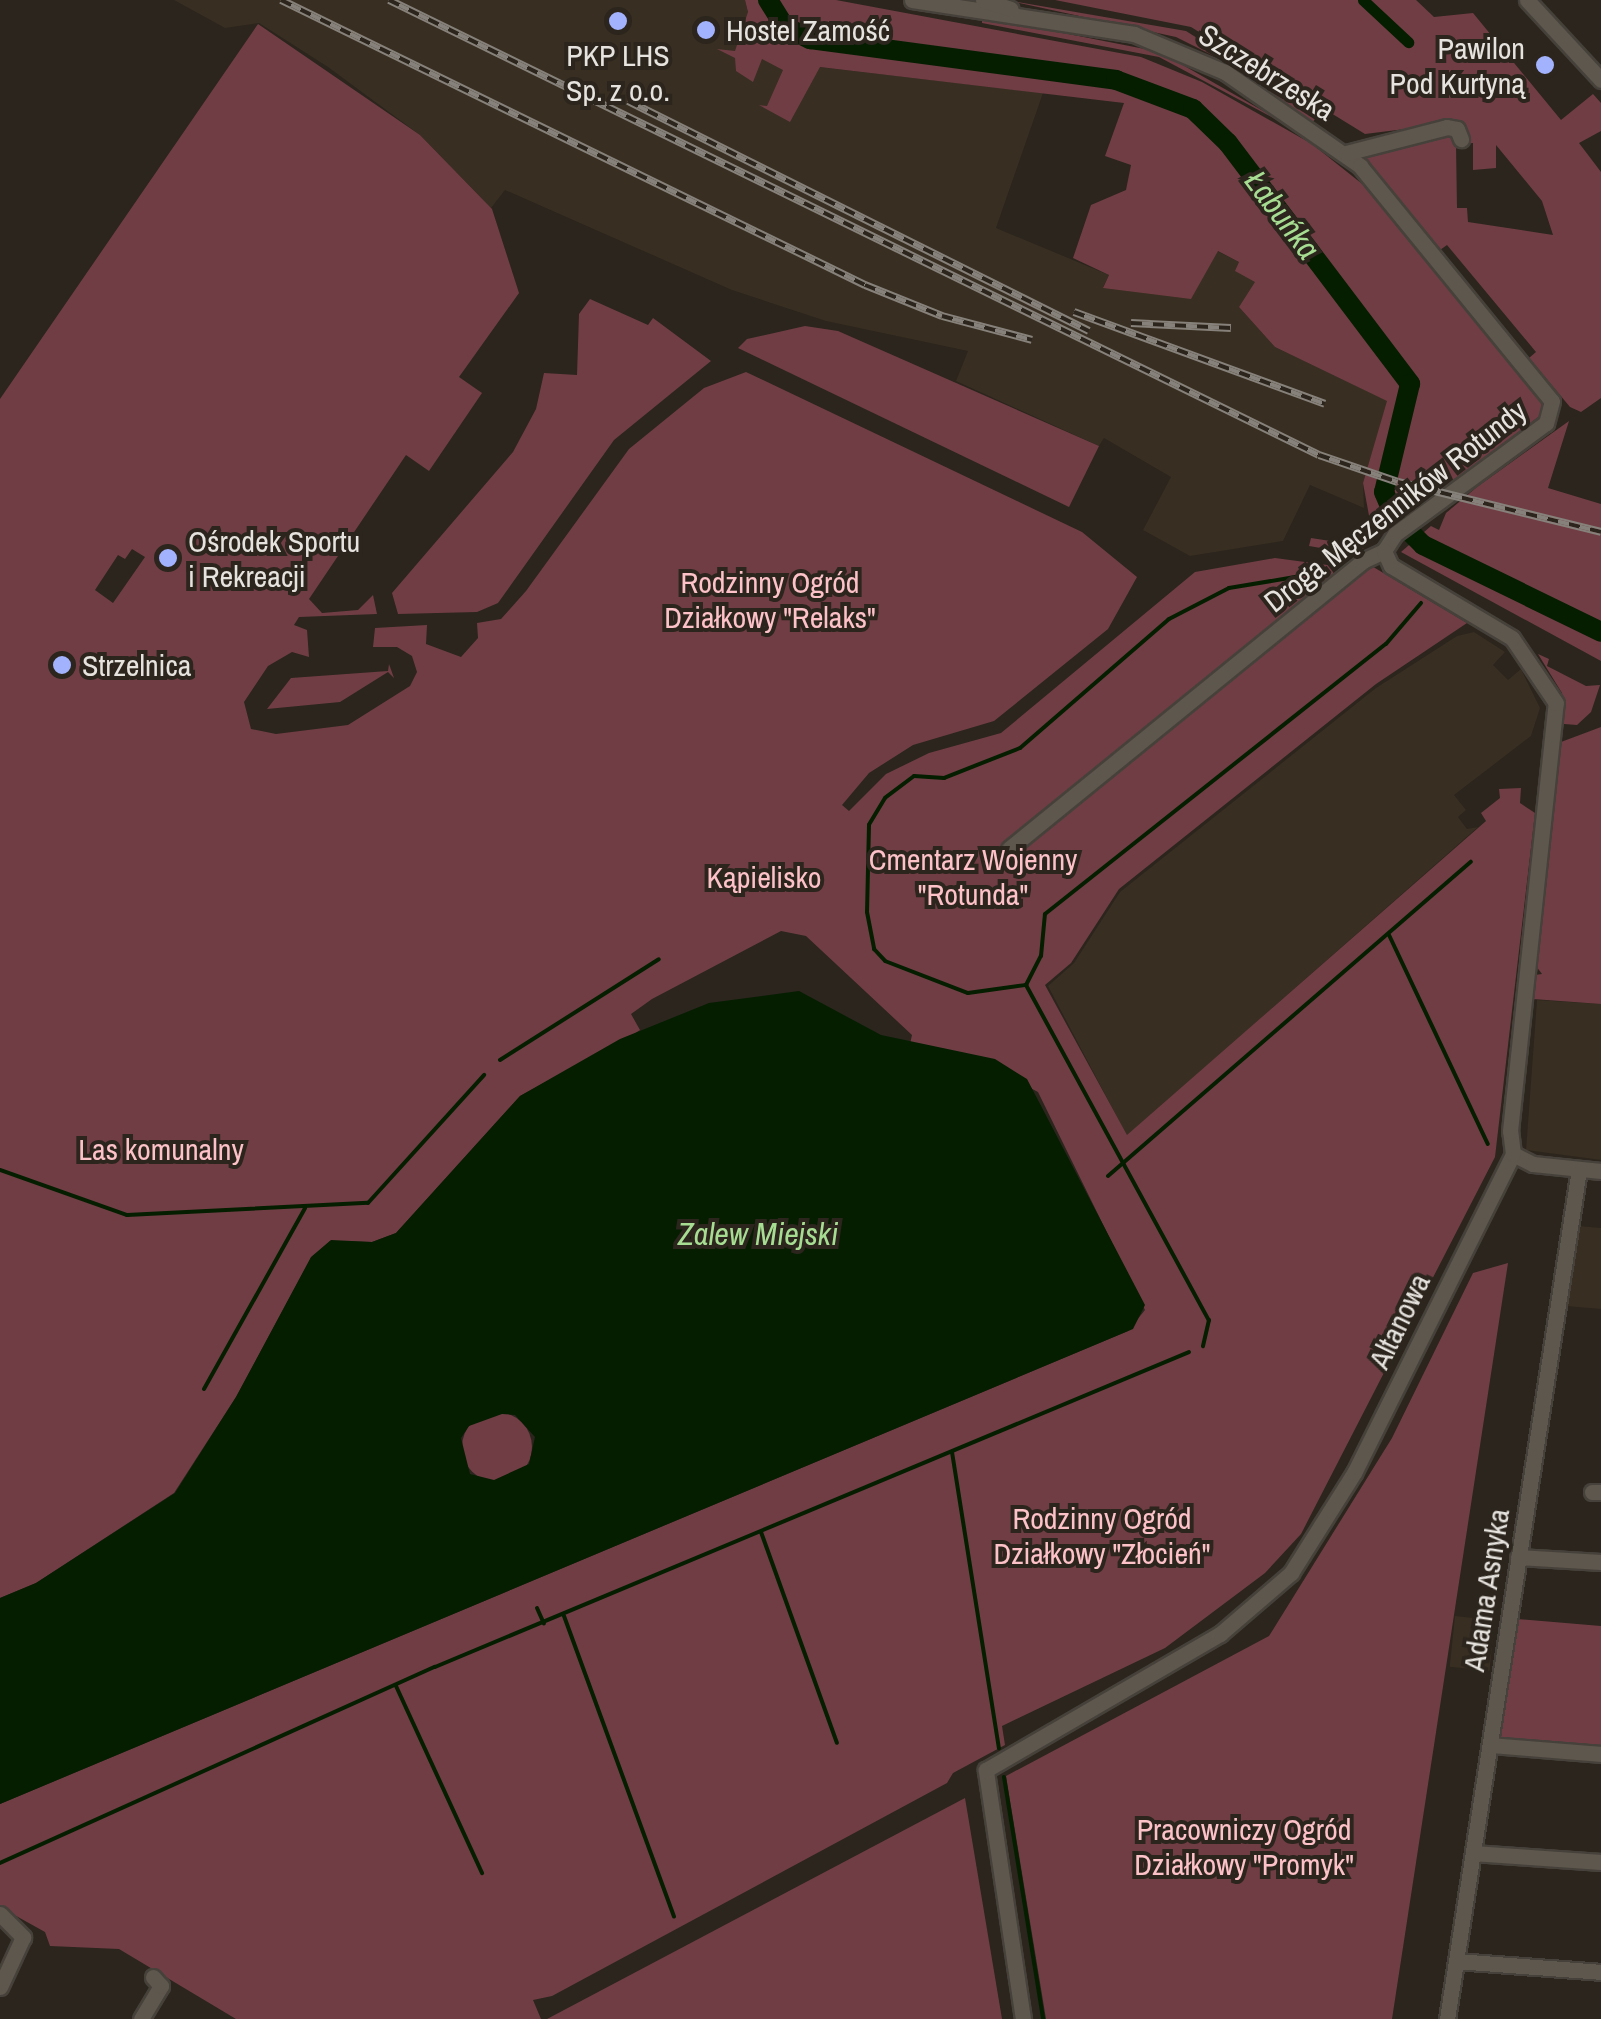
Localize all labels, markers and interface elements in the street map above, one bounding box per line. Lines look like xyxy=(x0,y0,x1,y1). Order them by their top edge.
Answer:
marker: PKP LHS Sp. z o.o. xyxy=(607,10,629,32)
place label: Hostel Zamość xyxy=(726,12,890,48)
street label: Szczebrzeska xyxy=(1193,16,1341,128)
marker: Hostel Zamość xyxy=(695,19,717,41)
place label: Pawilon Pod Kurtyną xyxy=(1390,30,1525,100)
place label: PKP LHS Sp. z o.o. xyxy=(566,37,670,108)
marker: Pawilon Pod Kurtyną xyxy=(1534,54,1556,76)
water label: Łabuńka xyxy=(1236,163,1328,267)
street label: Droga Męczenników Rotundy xyxy=(1257,392,1533,620)
place label: Ośrodek Sportu i Rekreacji xyxy=(188,523,360,594)
marker: Ośrodek Sportu i Rekreacji xyxy=(157,547,179,569)
park label: Rodzinny Ogród Działkowy "Relaks" xyxy=(664,564,876,634)
place label: Strzelnica xyxy=(82,647,191,683)
marker: Strzelnica xyxy=(51,654,73,676)
park label: Cmentarz Wojenny "Rotunda" xyxy=(869,841,1077,912)
park label: Kąpielisko xyxy=(707,859,821,895)
park label: Las komunalny xyxy=(78,1131,244,1167)
water label: Zalew Miejski xyxy=(678,1215,838,1253)
street label: Altanowa xyxy=(1361,1268,1437,1374)
park label: Rodzinny Ogród Działkowy "Złocień" xyxy=(993,1500,1211,1570)
street label: Adama Asnyka xyxy=(1455,1505,1517,1675)
park label: Pracowniczy Ogród Działkowy "Promyk" xyxy=(1134,1811,1354,1882)

